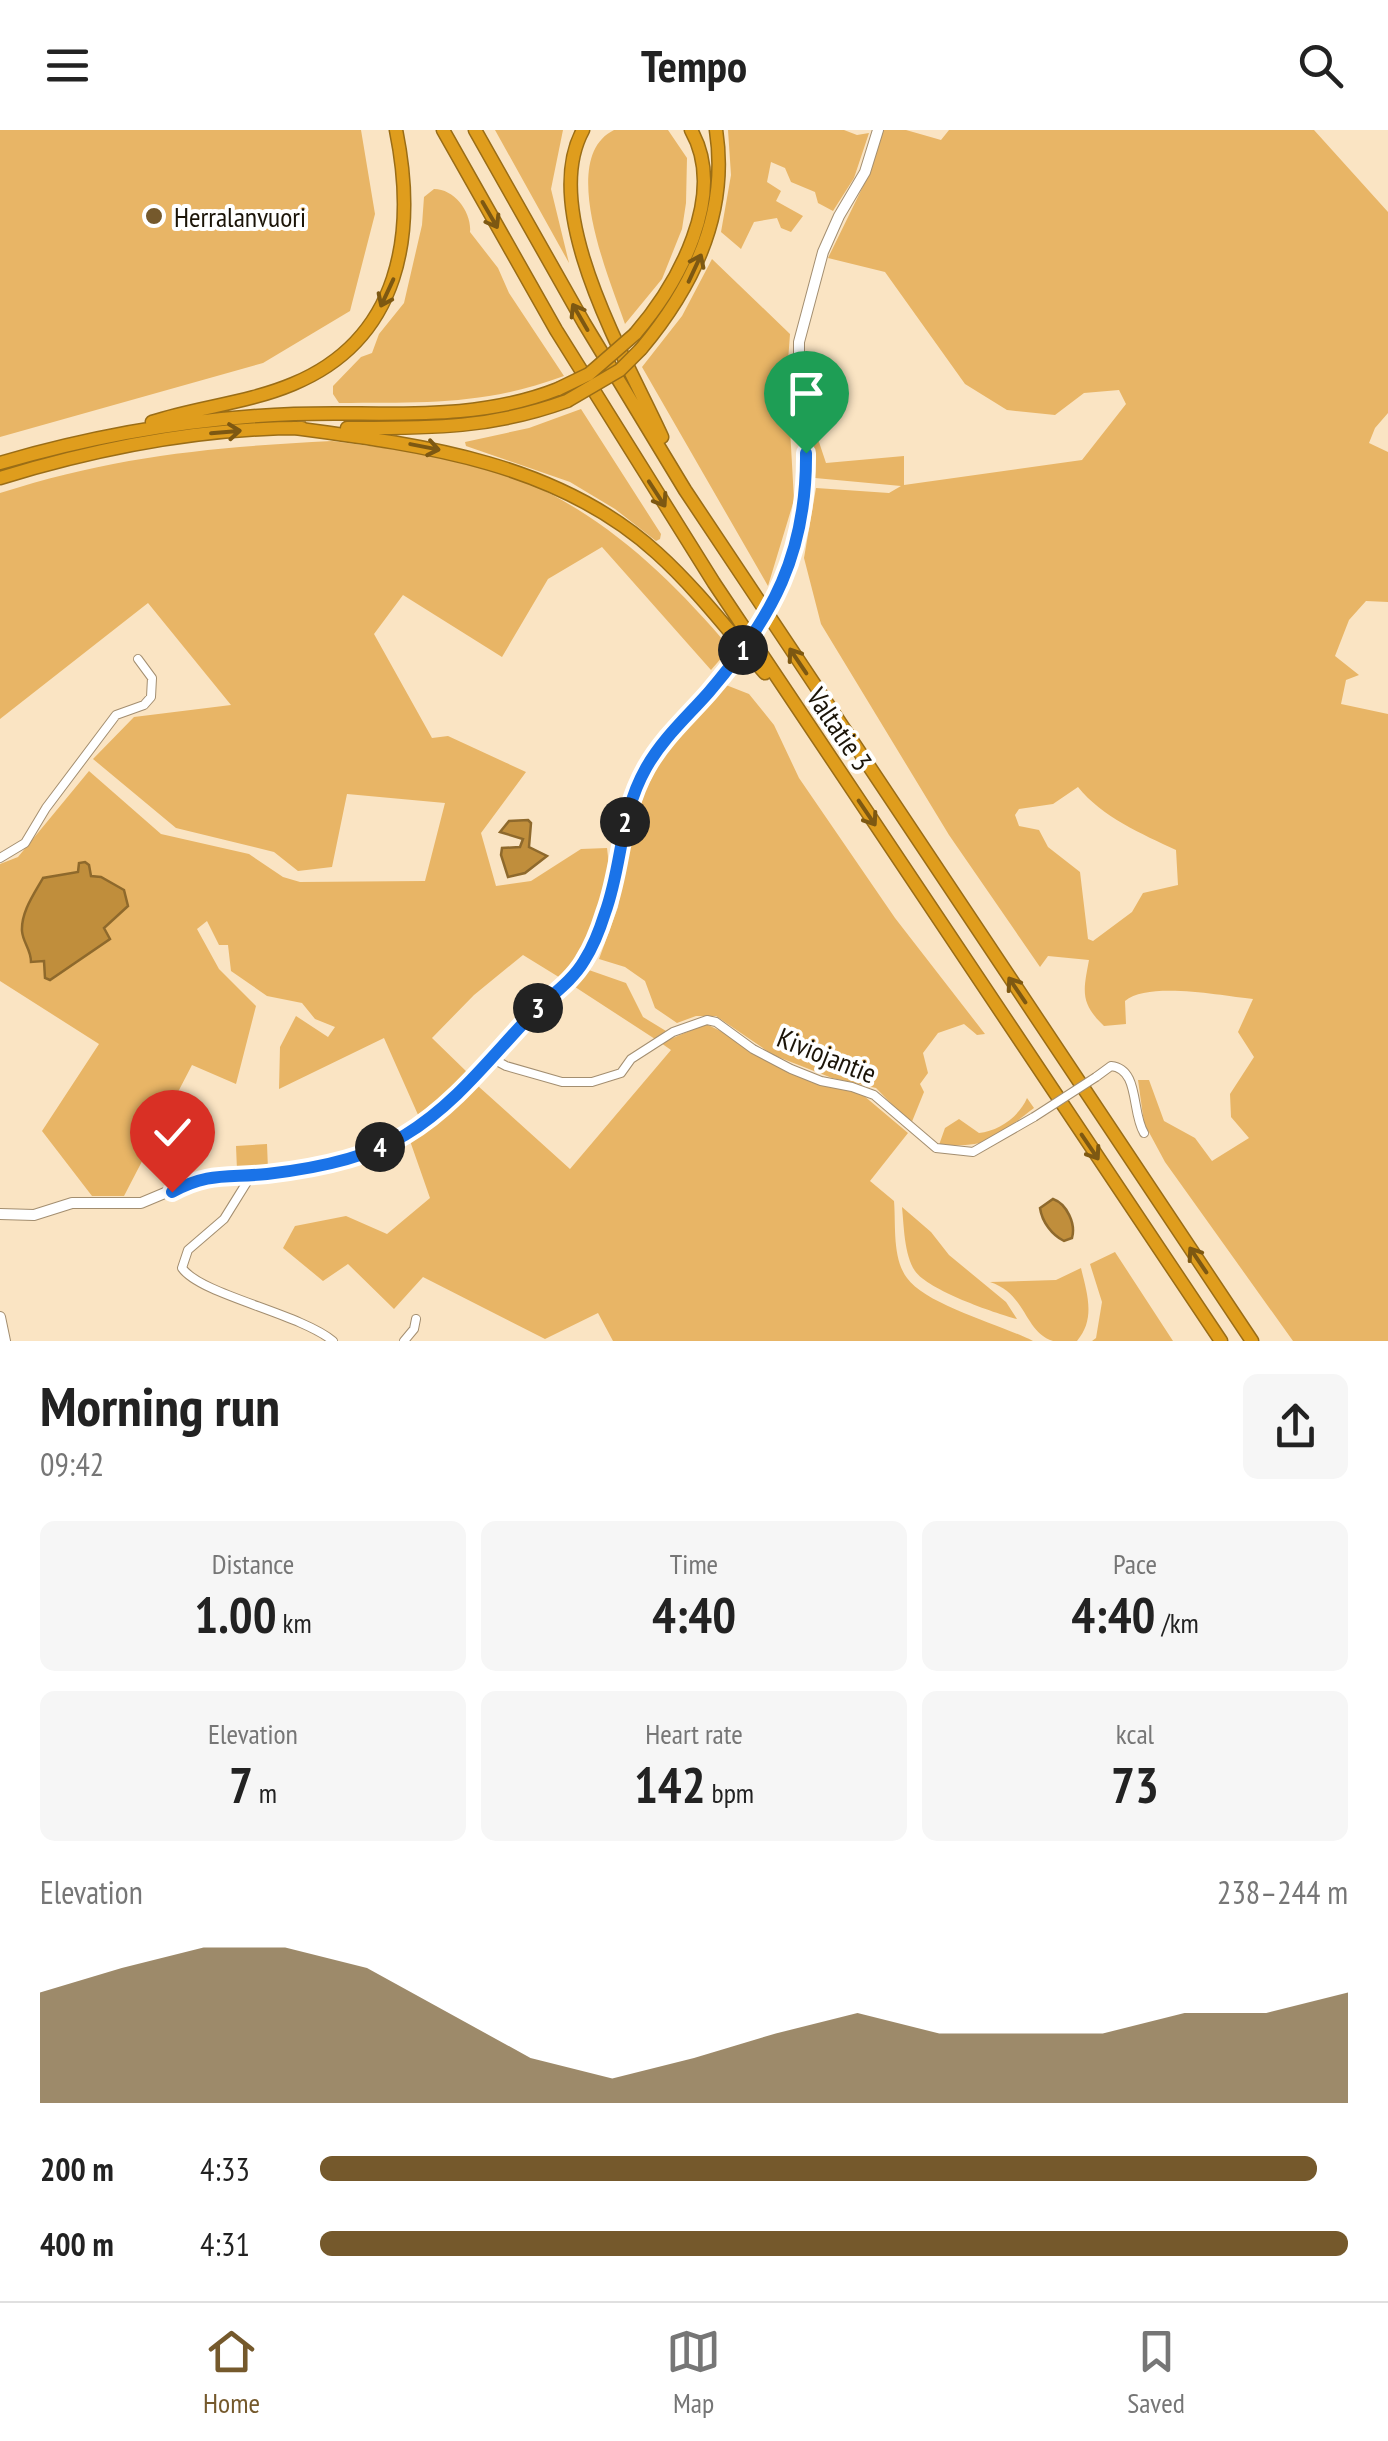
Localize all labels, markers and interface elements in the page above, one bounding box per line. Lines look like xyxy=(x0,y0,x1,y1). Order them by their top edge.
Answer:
text: Tempo xyxy=(641,36,747,94)
icon: menu xyxy=(40,38,95,93)
icon: search xyxy=(1293,38,1348,93)
place label: Herralanvuori xyxy=(174,198,306,235)
one-way arrow xyxy=(481,200,501,229)
marker: Herralanvuori xyxy=(143,205,165,227)
one-way arrow xyxy=(687,254,706,284)
one-way arrow xyxy=(376,278,395,308)
one-way arrow xyxy=(570,303,590,331)
pin xyxy=(764,351,849,454)
icon: arrive xyxy=(779,366,834,421)
one-way arrow xyxy=(210,423,242,442)
one-way arrow xyxy=(408,438,441,457)
one-way arrow xyxy=(647,479,667,508)
pin: 1 xyxy=(718,625,768,675)
text: 1 xyxy=(736,631,750,668)
one-way arrow xyxy=(788,648,809,676)
street label: Valtatie 3 xyxy=(798,680,881,778)
pin: 2 xyxy=(600,797,650,847)
one-way arrow xyxy=(856,799,877,827)
text: 2 xyxy=(618,803,632,840)
one-way arrow xyxy=(1007,977,1028,1005)
pin: 3 xyxy=(513,983,563,1033)
text: 3 xyxy=(531,989,545,1026)
street label: Kiviojantie xyxy=(772,1018,882,1092)
pin xyxy=(130,1090,215,1193)
icon: check xyxy=(145,1105,200,1160)
pin: 4 xyxy=(355,1122,405,1172)
text: 4 xyxy=(373,1128,387,1165)
one-way arrow xyxy=(1080,1133,1101,1161)
one-way arrow xyxy=(1188,1246,1209,1274)
text: Morning run xyxy=(40,1370,280,1441)
button: share xyxy=(1243,1374,1348,1479)
text: 09:42 xyxy=(40,1443,104,1485)
text: Distance xyxy=(212,1545,294,1582)
text: Time xyxy=(670,1545,718,1582)
text: Pace xyxy=(1113,1545,1157,1582)
text: 1.00 xyxy=(194,1582,277,1647)
text: 4:40 xyxy=(652,1582,736,1647)
text: 4:40 xyxy=(1071,1582,1155,1647)
text: km xyxy=(277,1604,312,1641)
text: /km xyxy=(1155,1604,1199,1641)
text: Elevation xyxy=(208,1715,298,1752)
text: Heart rate xyxy=(645,1715,743,1752)
text: kcal xyxy=(1116,1715,1154,1752)
text: 7 xyxy=(229,1752,253,1817)
text: 142 xyxy=(634,1752,706,1817)
text: 73 xyxy=(1111,1752,1159,1817)
text: m xyxy=(253,1774,277,1811)
text: bpm xyxy=(706,1774,754,1811)
text: Elevation xyxy=(40,1871,143,1913)
text: 238–244 m xyxy=(1217,1871,1348,1913)
text: 200 m xyxy=(40,2148,114,2190)
text: 4:33 xyxy=(200,2148,250,2190)
text: 400 m xyxy=(40,2223,114,2265)
text: 4:31 xyxy=(200,2223,250,2265)
tab: Home xyxy=(203,2324,260,2421)
tab: Map xyxy=(666,2324,721,2421)
tab: Saved xyxy=(1127,2324,1185,2421)

